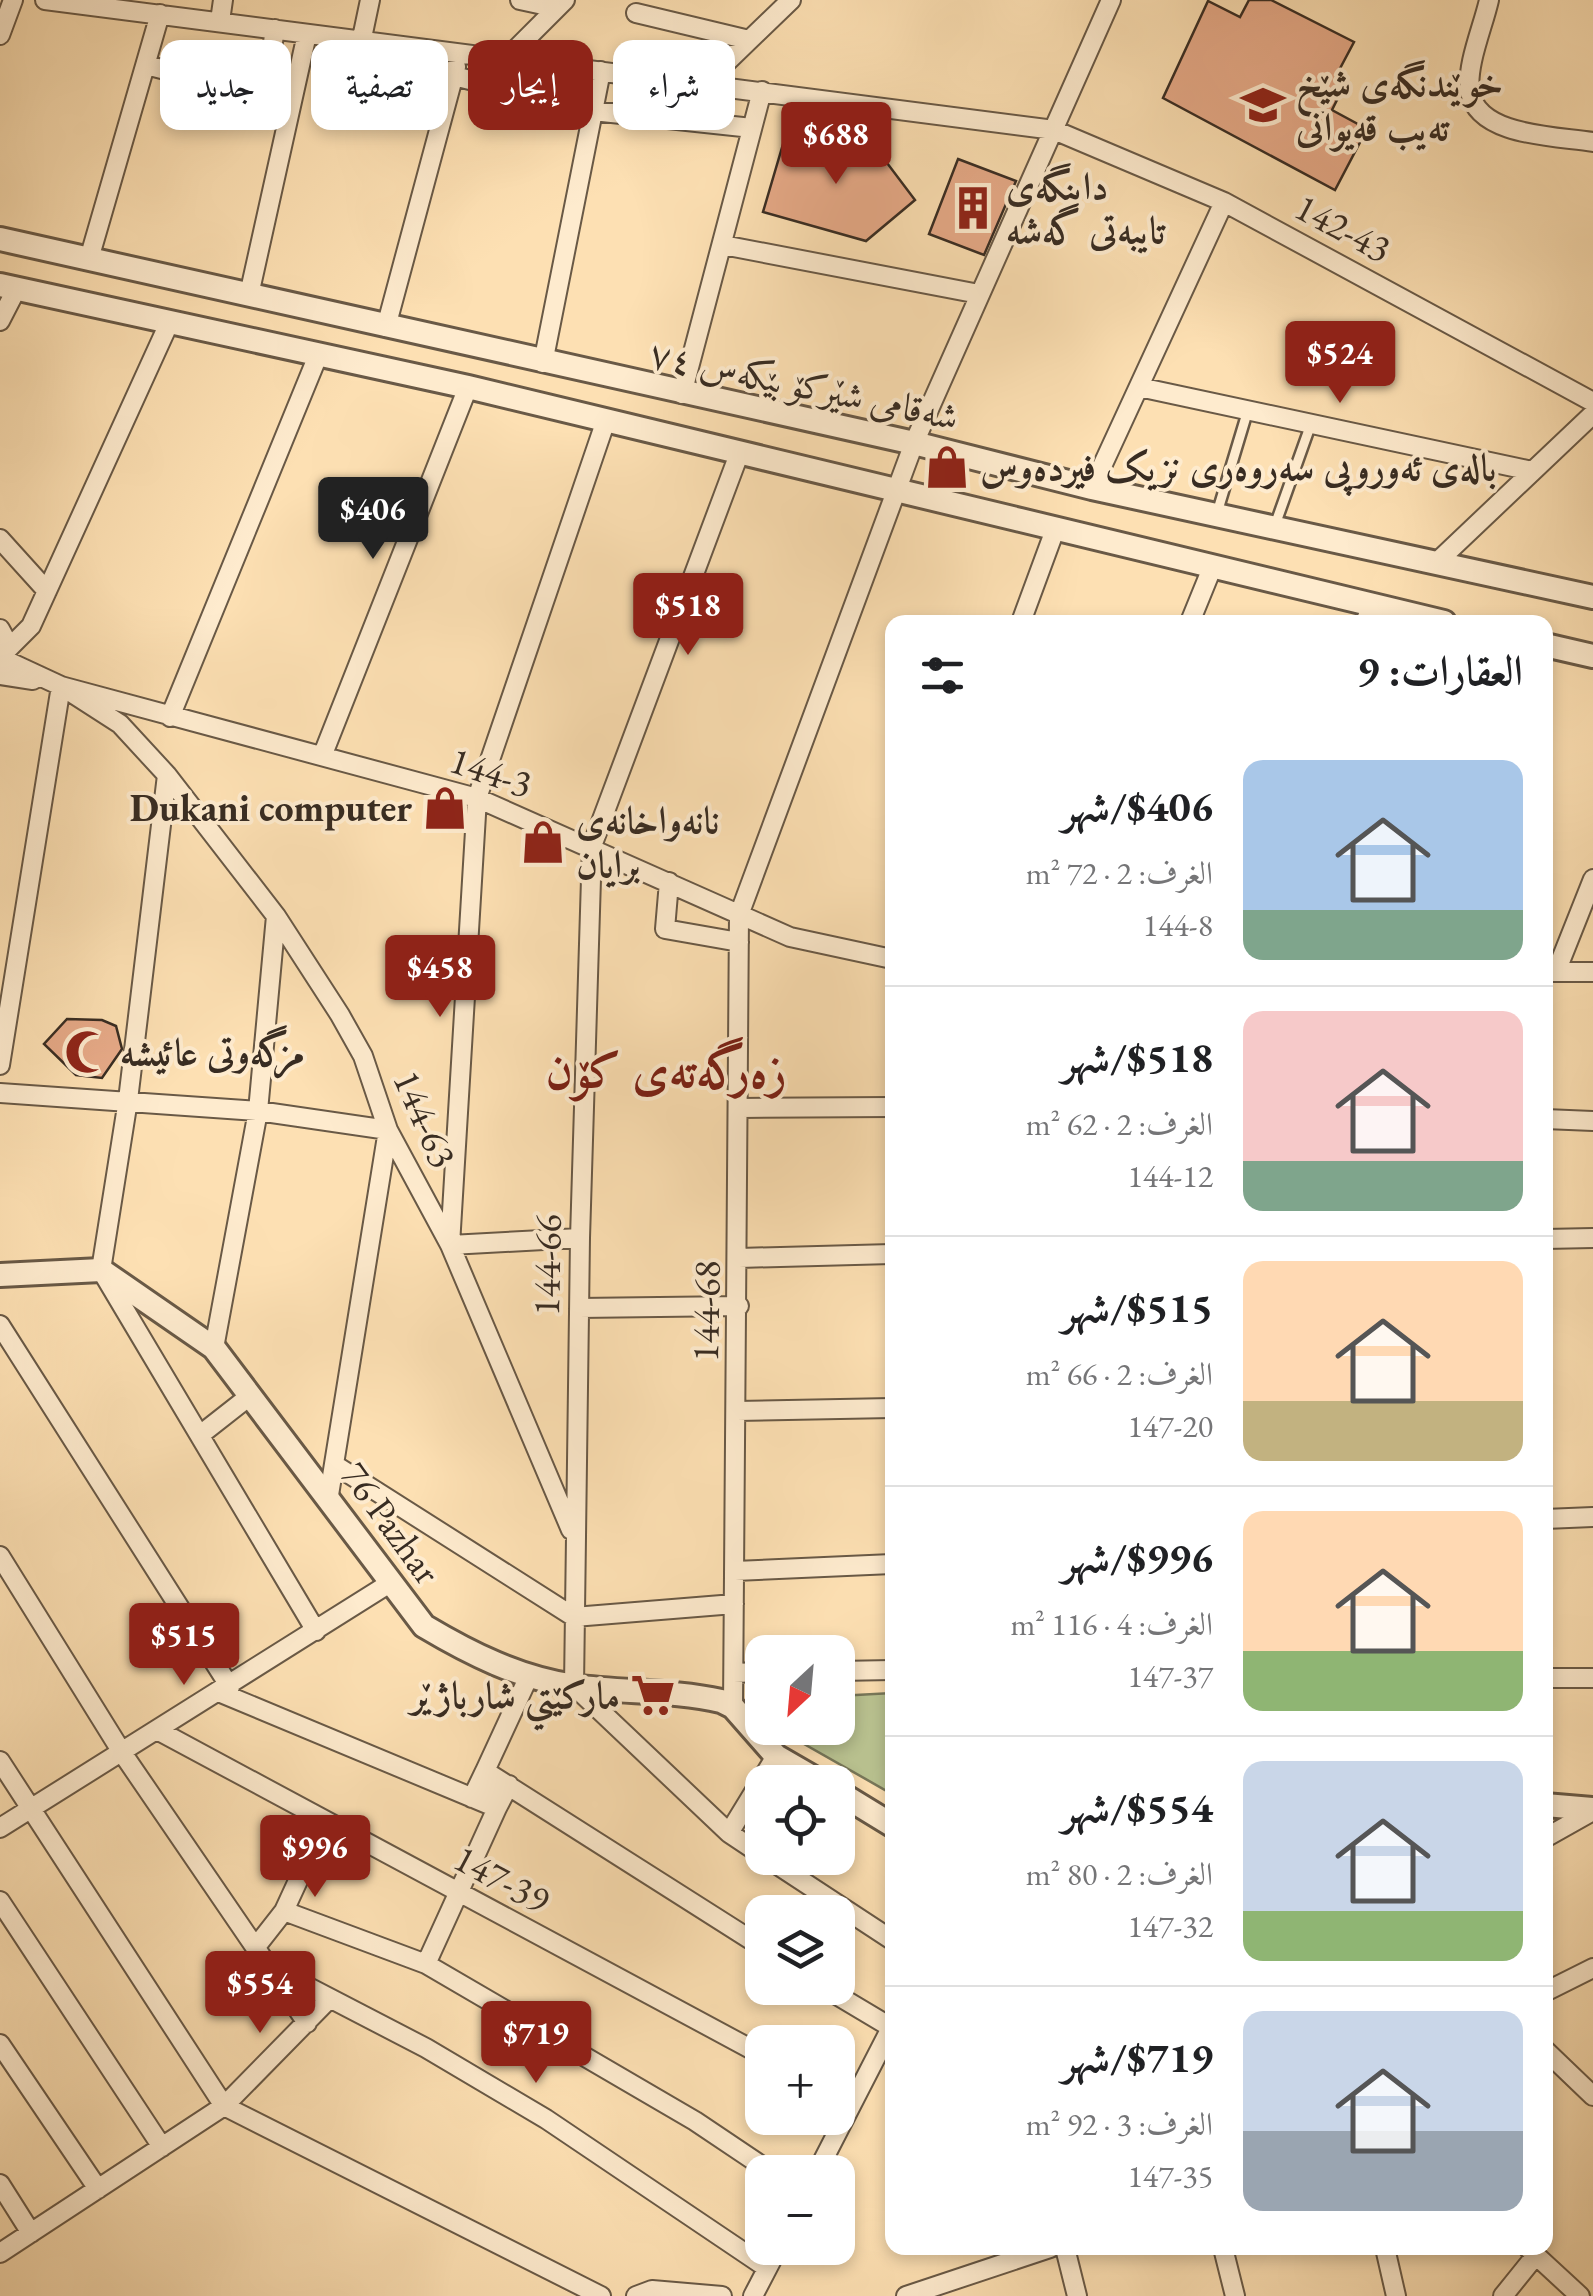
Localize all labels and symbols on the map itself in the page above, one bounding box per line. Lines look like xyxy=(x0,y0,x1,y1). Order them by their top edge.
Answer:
place label: خوێندنگەی شێخ تەیب قەیوانی xyxy=(1295,58,1503,152)
school or university icon: خوێندنگەی شێخ تەیب قەیوانی xyxy=(1239,81,1287,129)
pin: $688 xyxy=(777,102,895,187)
place label: داینگەی تایبەتی گەشە xyxy=(1006,161,1166,254)
street label: 142-43 xyxy=(1287,182,1400,273)
building icon: داینگەی تایبەتی گەشە xyxy=(949,184,997,232)
pin: $524 xyxy=(1281,321,1399,406)
street label: شەقامی شێرکۆ بێکەس ٧٤ xyxy=(645,328,963,441)
place label: بالەی ئەوروپی سەروەری نزیک فیردەوس xyxy=(980,442,1496,497)
shop icon: بالەی ئەوروپی سەروەری نزیک فیردەوس xyxy=(923,443,971,491)
pin: $406 xyxy=(314,477,432,562)
pin: $518 xyxy=(629,573,747,658)
street label: 144-3 xyxy=(444,735,539,808)
place label: Dukani computer xyxy=(130,783,412,832)
shop icon: Dukani computer xyxy=(421,784,469,832)
place label: نانەواخانەی برایان xyxy=(576,795,719,888)
shop icon: نانەواخانەی برایان xyxy=(519,818,567,866)
pin: $458 xyxy=(381,935,499,1020)
place label: مزگەوتی عائیشە xyxy=(120,1025,305,1079)
mosque icon: مزگەوتی عائیشە xyxy=(63,1028,111,1076)
district label: زەرگەتەی کۆن xyxy=(545,1036,787,1102)
street label: 144-63 xyxy=(382,1062,469,1175)
street label: 144-66 xyxy=(521,1214,572,1316)
street label: 144-68 xyxy=(680,1260,731,1362)
street label: 76 Pazhar xyxy=(331,1452,452,1594)
pin: $515 xyxy=(125,1603,243,1688)
north arrow xyxy=(745,1635,855,1745)
place label: مارکێتي شارباژێر xyxy=(406,1670,620,1731)
supermarket icon: مارکێتي شارباژێر xyxy=(629,1671,677,1719)
pin: $996 xyxy=(256,1815,374,1900)
street label: 147-39 xyxy=(446,1833,559,1924)
pin: $554 xyxy=(201,1951,319,2036)
pin: $719 xyxy=(477,2001,595,2086)

